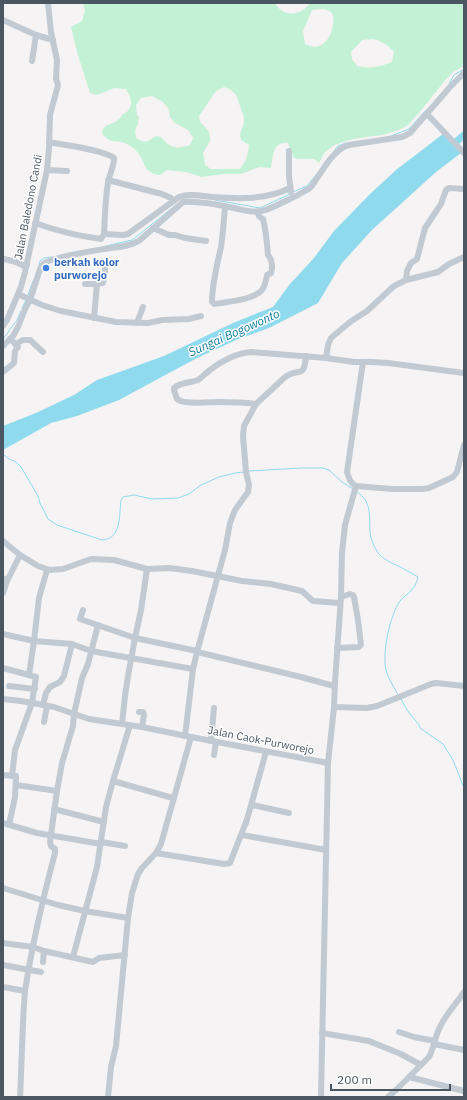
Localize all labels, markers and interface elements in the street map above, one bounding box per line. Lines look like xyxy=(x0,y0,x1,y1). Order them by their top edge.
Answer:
street label: Jalan Baledono Candi xyxy=(11,153,45,261)
place label: berkah kolor purworejo xyxy=(54,255,120,282)
marker: berkah kolor purworejo xyxy=(41,263,51,273)
water label: Sungai Bogowonto xyxy=(186,306,282,359)
street label: Jalan Caok-Purworejo xyxy=(207,723,315,757)
scale bar xyxy=(331,1066,450,1092)
text: 200 m xyxy=(337,1072,372,1087)

